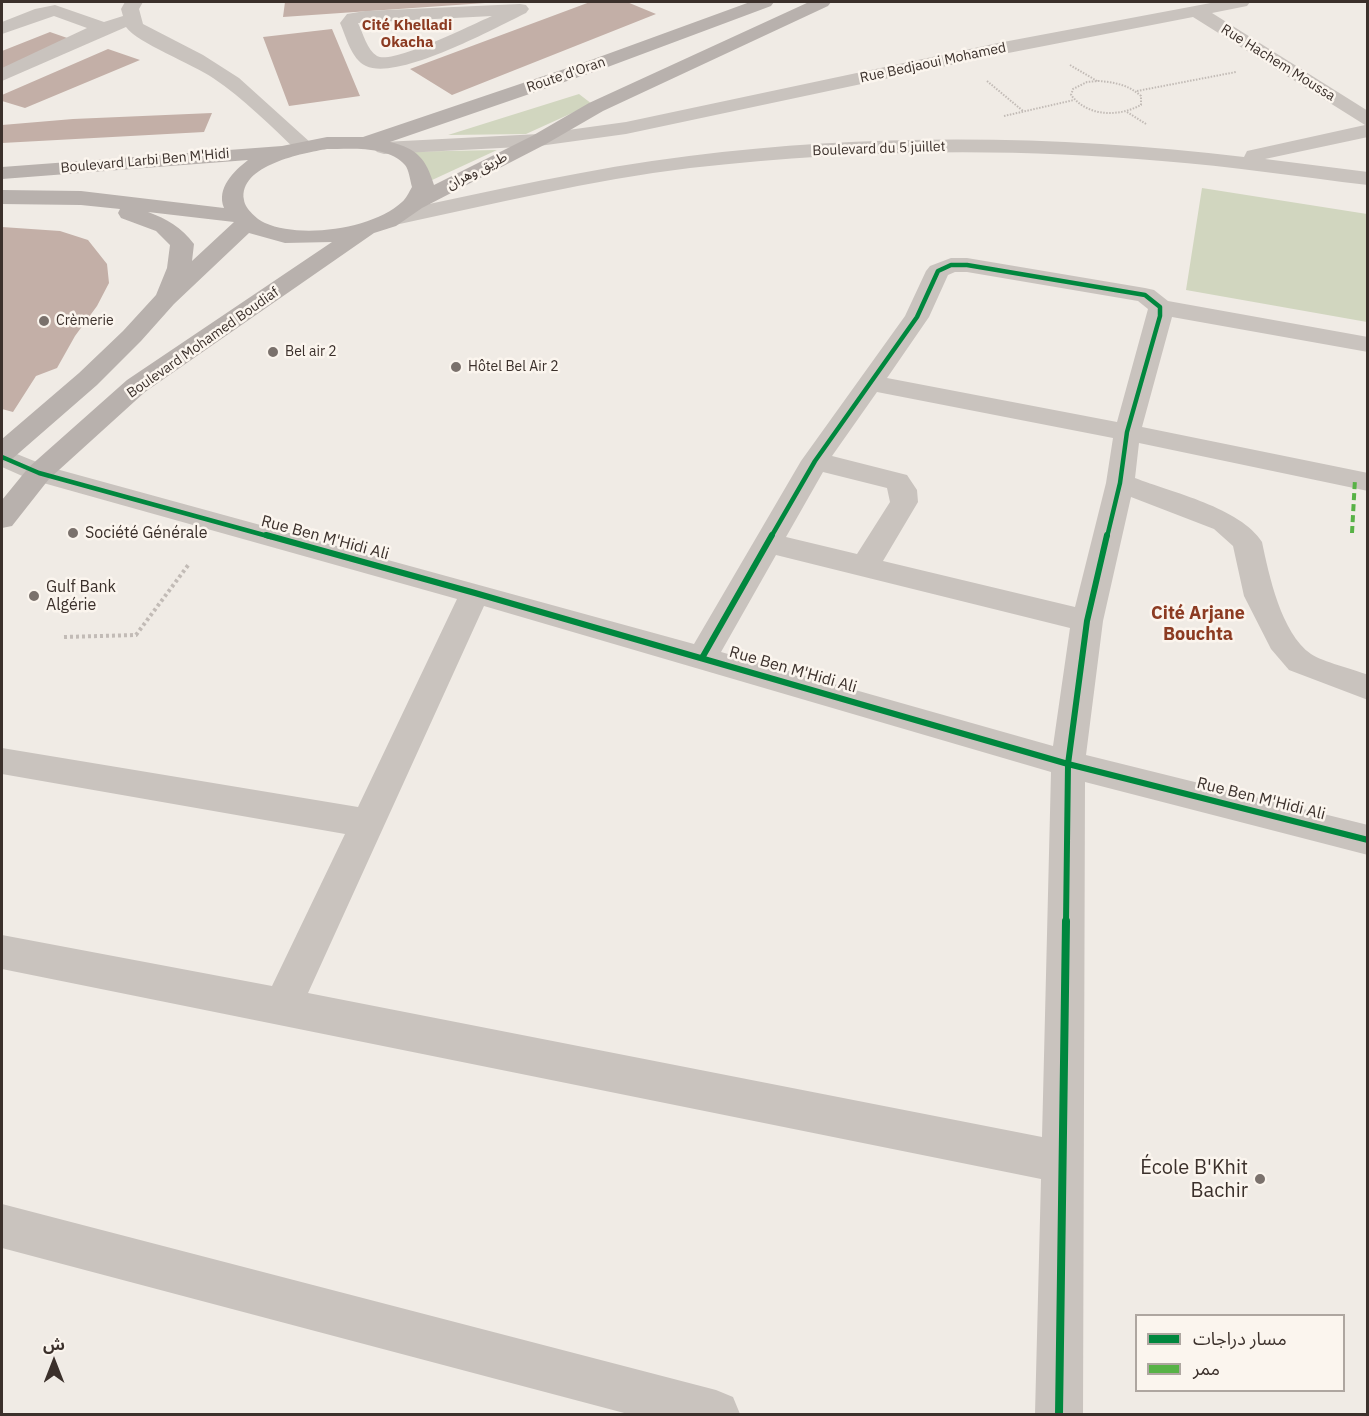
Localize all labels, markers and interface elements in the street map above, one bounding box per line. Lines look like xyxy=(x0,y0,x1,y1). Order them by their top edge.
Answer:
district label: Cité Khelladi Okacha xyxy=(362,17,452,52)
street label: Rue Hachem Moussa xyxy=(1218,21,1338,105)
street label: Rue Bedjaoui Mohamed xyxy=(858,39,1008,87)
street label: Route d'Oran xyxy=(524,54,608,96)
street label: Boulevard du 5 juillet xyxy=(812,138,946,160)
street label: Boulevard Larbi Ben M'Hidi xyxy=(60,145,230,177)
street label: طريق وهران xyxy=(444,149,510,193)
street label: Boulevard Mohamed Boudiaf xyxy=(124,284,282,402)
place label: Crèmerie xyxy=(56,313,114,329)
marker: Crèmerie xyxy=(37,314,51,328)
place label: Bel air 2 xyxy=(285,344,337,360)
marker: Bel air 2 xyxy=(266,345,280,359)
place label: Hôtel Bel Air 2 xyxy=(468,359,559,375)
marker: Hôtel Bel Air 2 xyxy=(449,360,463,374)
street label: Rue Ben M'Hidi Ali xyxy=(259,512,391,564)
place label: Société Générale xyxy=(85,523,207,543)
marker: Société Générale xyxy=(66,526,80,540)
place label: Gulf Bank Algérie xyxy=(46,577,116,615)
marker: Gulf Bank Algérie xyxy=(27,589,41,603)
district label: Cité Arjane Bouchta xyxy=(1151,603,1245,646)
street label: Rue Ben M'Hidi Ali xyxy=(727,643,859,697)
street label: Rue Ben M'Hidi Ali xyxy=(1195,774,1327,824)
place label: École B'Khit Bachir xyxy=(1140,1156,1248,1203)
marker: École B'Khit Bachir xyxy=(1253,1172,1267,1186)
legend xyxy=(1135,1314,1345,1392)
text: مسار دراجات xyxy=(1193,1327,1287,1350)
north arrow xyxy=(24,1332,84,1392)
text: ش xyxy=(43,1334,65,1354)
text: ممر xyxy=(1193,1357,1220,1380)

